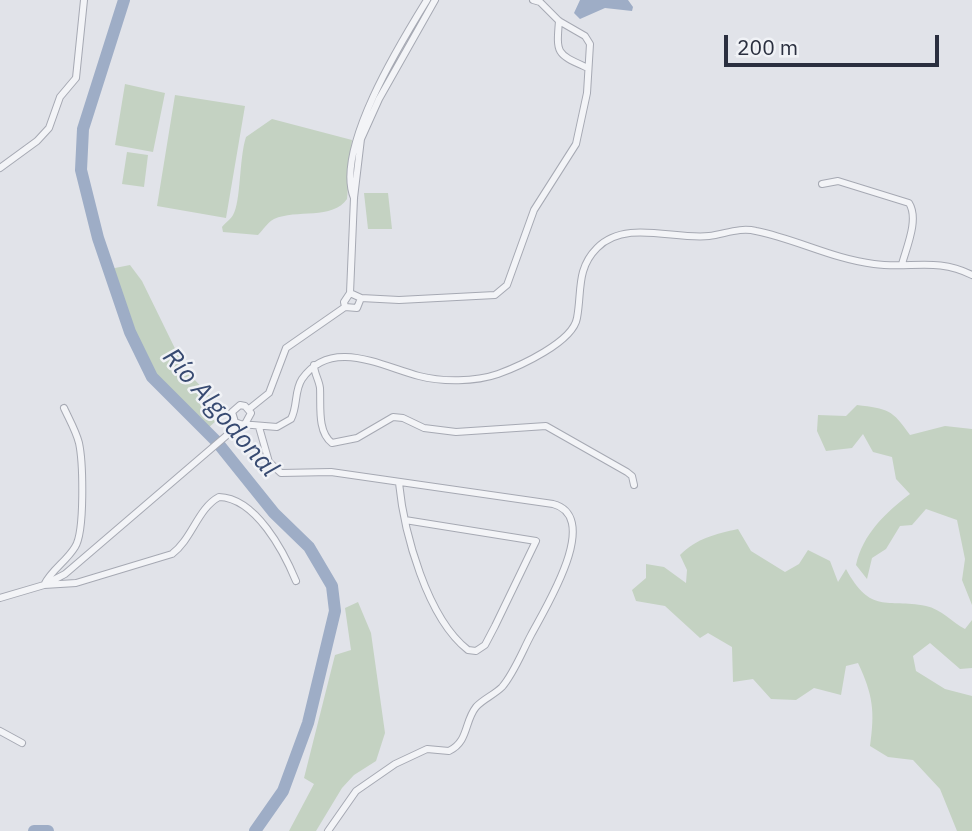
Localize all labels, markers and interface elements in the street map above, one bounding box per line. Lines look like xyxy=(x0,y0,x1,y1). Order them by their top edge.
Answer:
scale bar xyxy=(727,21,942,65)
text: 200 m xyxy=(737,33,798,61)
water label: Río Algodonal xyxy=(156,342,284,484)

